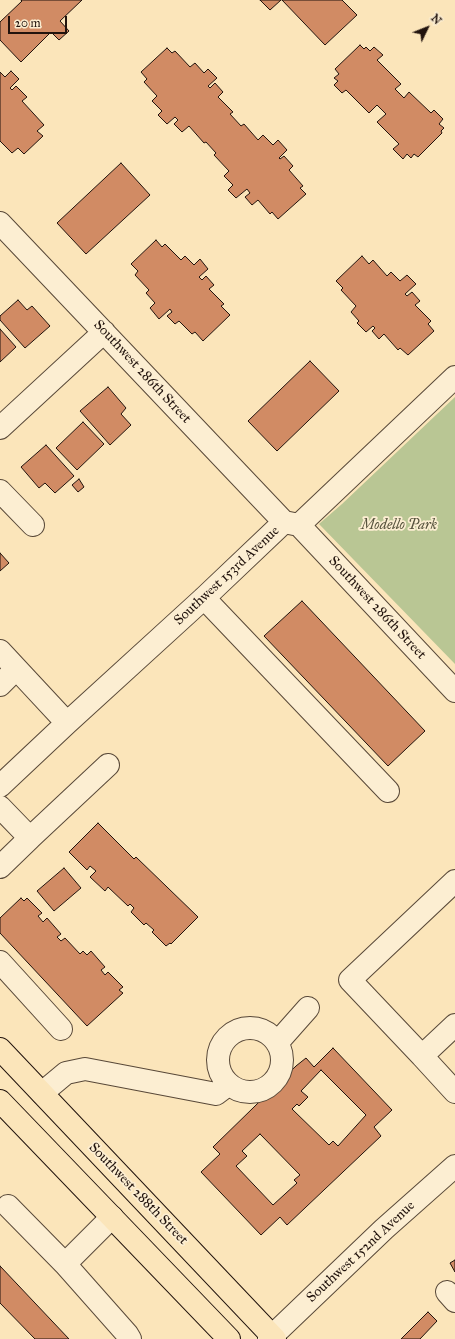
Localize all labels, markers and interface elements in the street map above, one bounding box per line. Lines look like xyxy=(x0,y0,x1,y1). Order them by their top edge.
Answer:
scale bar xyxy=(10,8,69,34)
north arrow xyxy=(407,8,447,48)
text: N xyxy=(428,12,444,27)
text: 20 m xyxy=(15,16,41,30)
street label: Southwest 286th Street xyxy=(90,317,194,427)
park label: Modello Park xyxy=(361,518,437,534)
street label: Southwest 153rd Avenue xyxy=(171,523,283,629)
street label: Southwest 286th Street xyxy=(325,553,429,663)
street label: Southwest 288th Street xyxy=(85,1139,191,1249)
street label: Southwest 152nd Avenue xyxy=(303,1198,419,1306)

